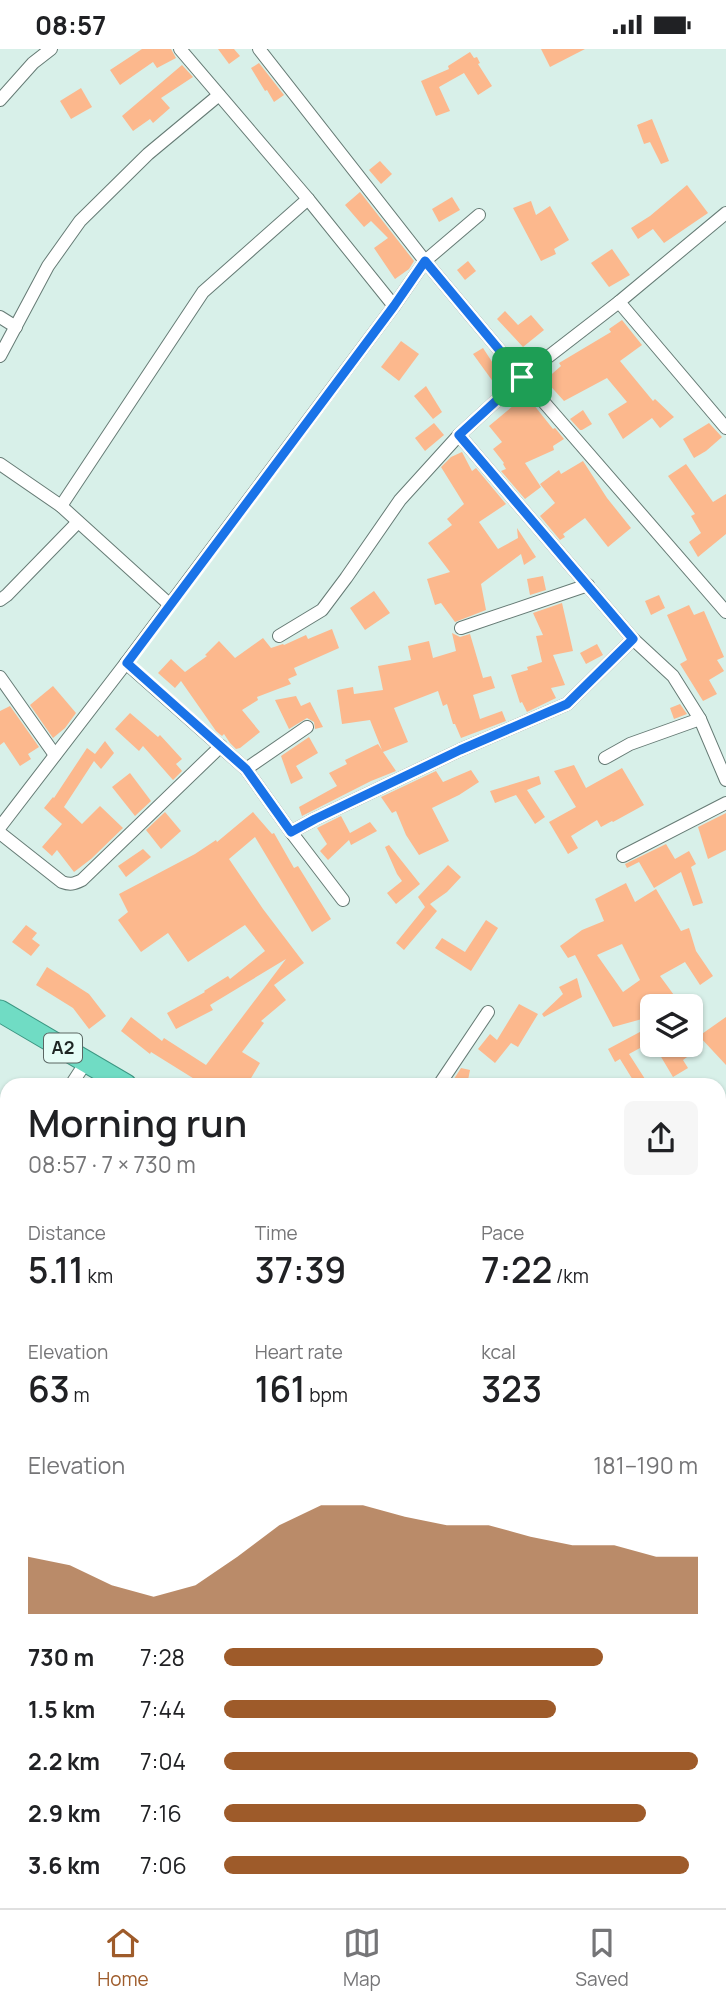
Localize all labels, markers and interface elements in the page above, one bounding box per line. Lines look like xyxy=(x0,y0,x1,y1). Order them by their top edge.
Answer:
text: 08:57 xyxy=(35,7,106,43)
pin xyxy=(492,347,552,407)
icon: arrive xyxy=(503,358,541,396)
map controls xyxy=(640,994,703,1057)
button: layers xyxy=(640,994,703,1057)
road number: A2 xyxy=(44,1033,82,1063)
text: Morning run xyxy=(28,1096,247,1148)
button: share xyxy=(624,1101,698,1175)
text: 08:57 · 7 × 730 m xyxy=(28,1148,196,1180)
text: Distance xyxy=(28,1220,106,1246)
text: Time xyxy=(255,1220,298,1246)
text: Pace xyxy=(481,1220,524,1246)
text: 5.11 xyxy=(28,1246,84,1294)
text: 37:39 xyxy=(255,1246,346,1294)
text: 7:22 xyxy=(481,1246,552,1294)
text: km xyxy=(84,1263,113,1289)
text: /km xyxy=(552,1263,589,1289)
text: Elevation xyxy=(28,1339,108,1365)
text: Heart rate xyxy=(255,1339,343,1365)
text: kcal xyxy=(481,1339,516,1365)
text: 63 xyxy=(28,1365,70,1413)
text: 161 xyxy=(255,1365,305,1413)
text: 323 xyxy=(481,1365,542,1413)
text: m xyxy=(70,1382,90,1408)
text: bpm xyxy=(305,1382,348,1408)
text: Elevation xyxy=(28,1449,125,1481)
text: 181–190 m xyxy=(593,1449,698,1481)
text: 730 m xyxy=(28,1641,94,1673)
text: 7:28 xyxy=(140,1641,185,1673)
text: 1.5 km xyxy=(28,1693,95,1725)
text: 7:44 xyxy=(140,1693,186,1725)
text: 2.2 km xyxy=(28,1745,100,1777)
text: 7:04 xyxy=(140,1745,186,1777)
text: 2.9 km xyxy=(28,1797,101,1829)
text: 7:16 xyxy=(140,1797,182,1829)
text: 3.6 km xyxy=(28,1849,100,1881)
text: 7:06 xyxy=(140,1849,187,1881)
tab: Home xyxy=(97,1924,149,1992)
tab: Map xyxy=(343,1924,381,1992)
tab: Saved xyxy=(575,1924,629,1992)

